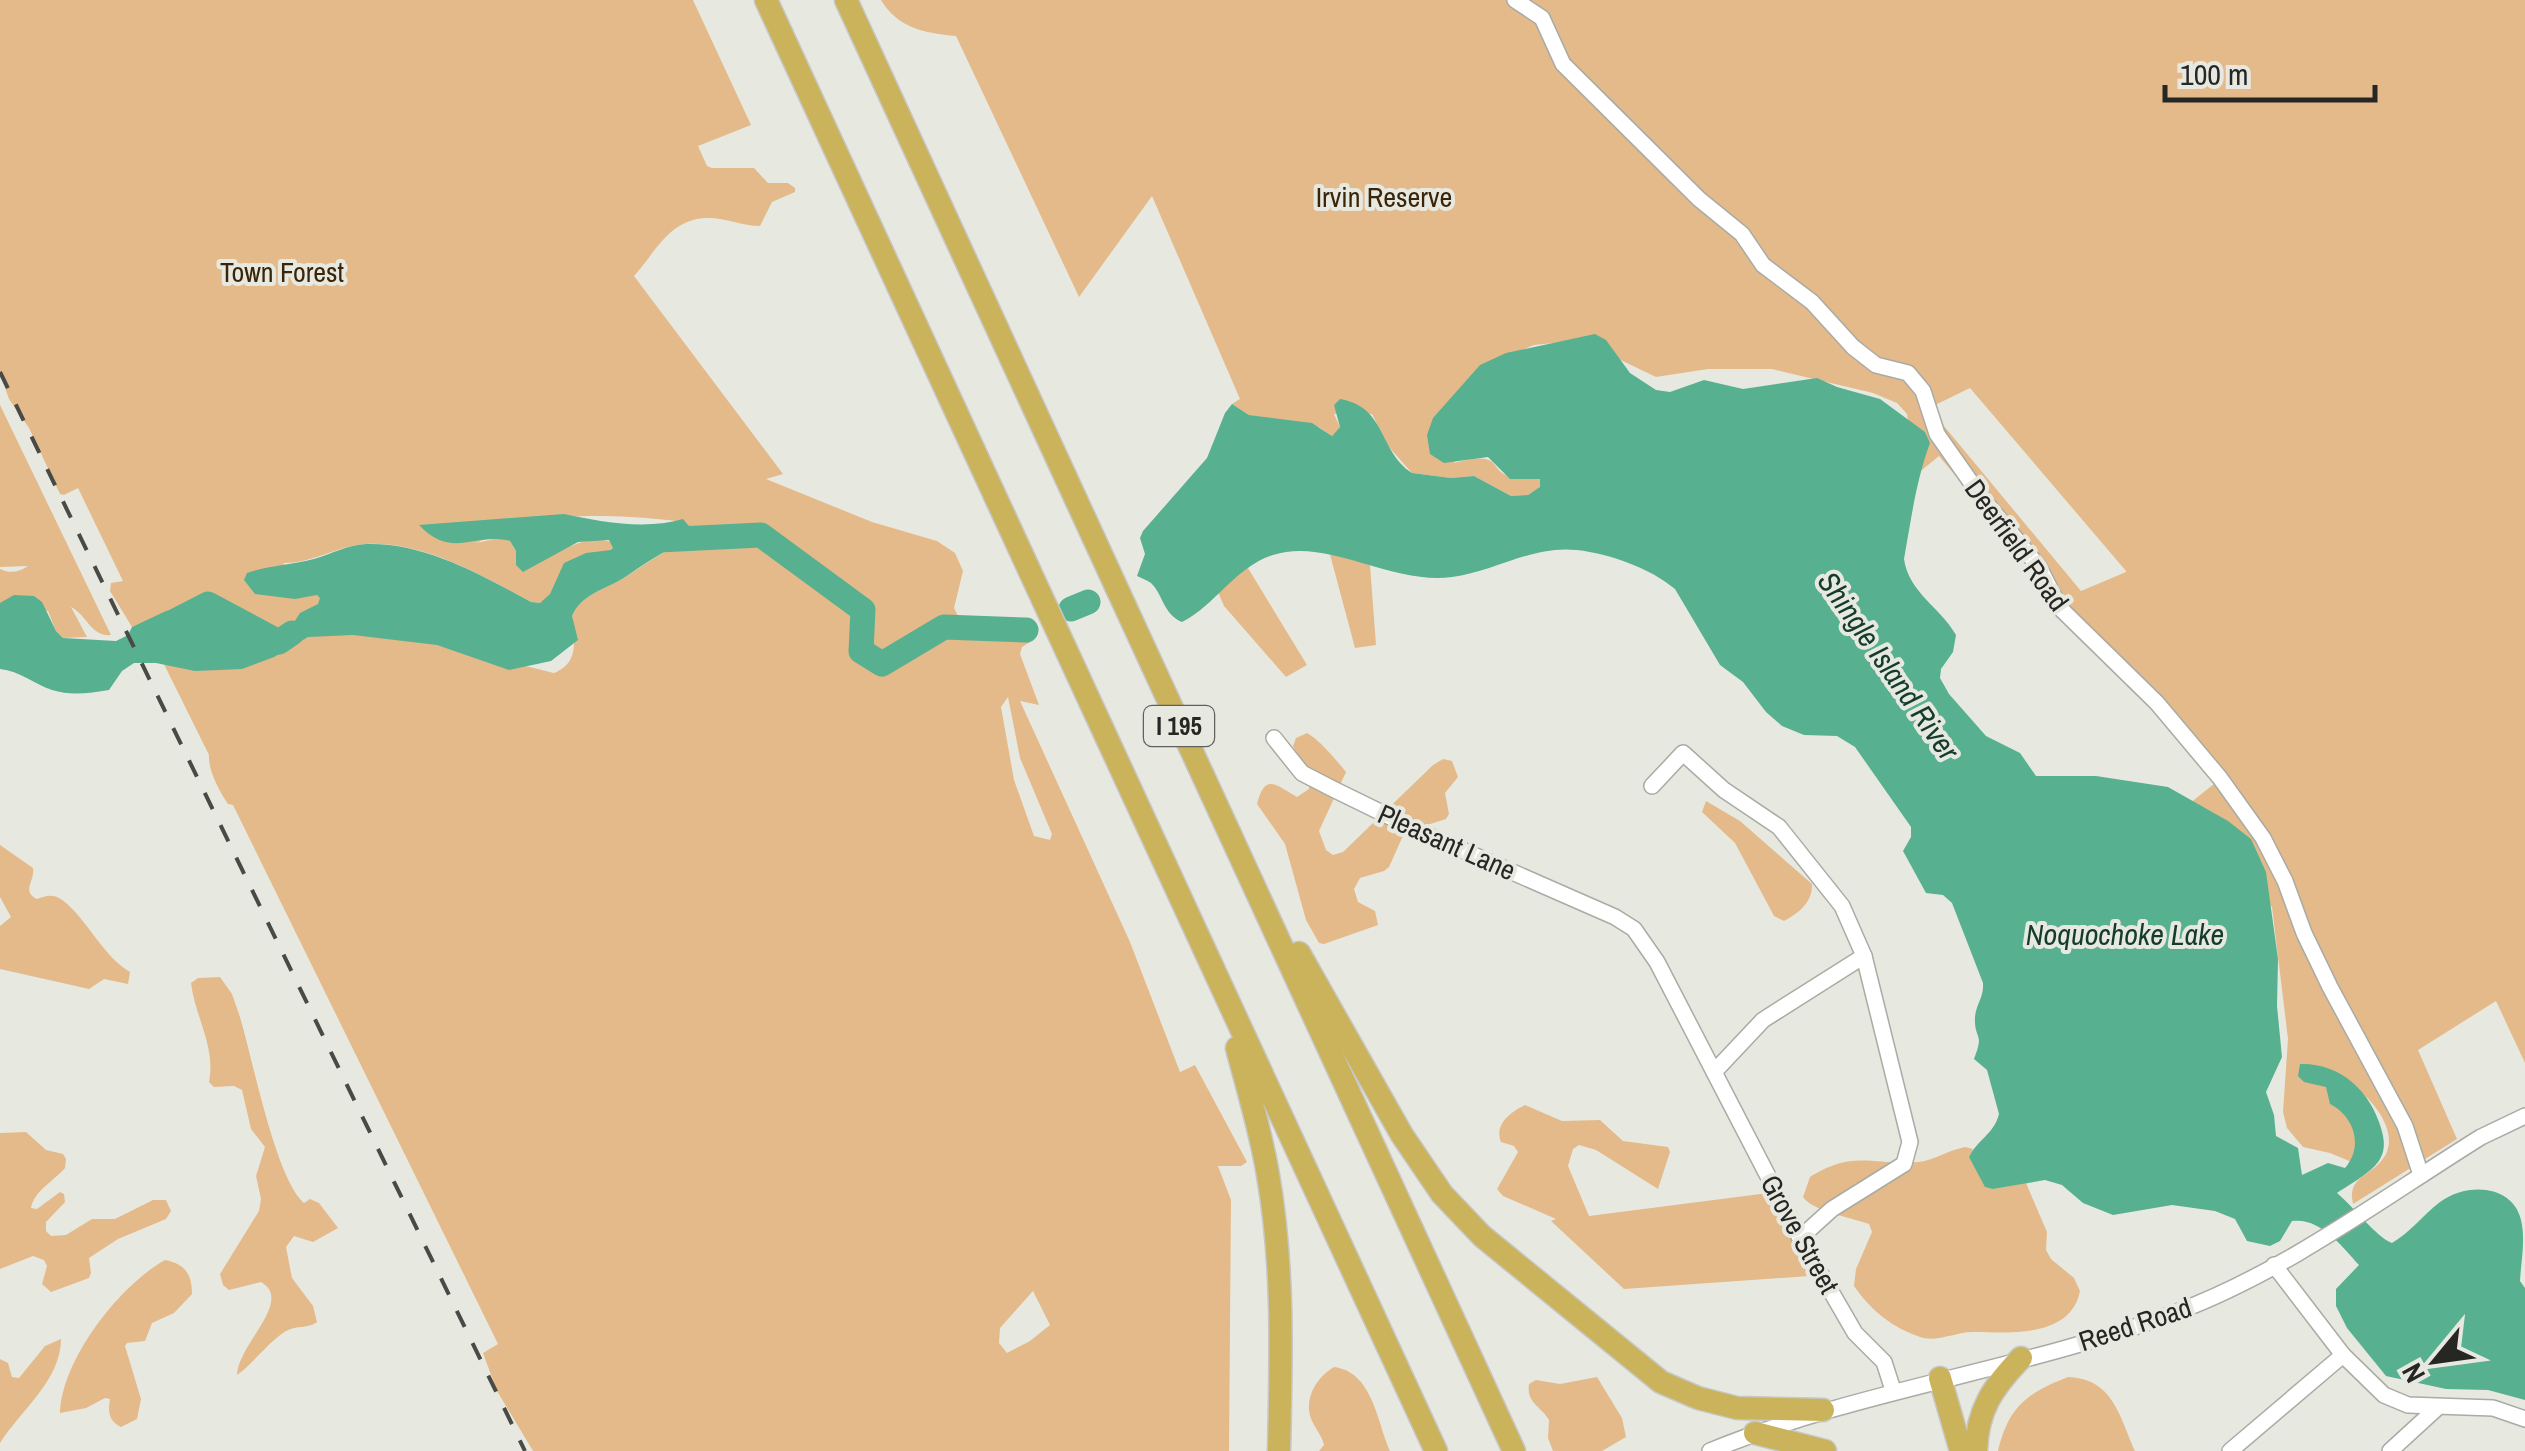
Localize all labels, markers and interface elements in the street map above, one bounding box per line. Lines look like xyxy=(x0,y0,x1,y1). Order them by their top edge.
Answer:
scale bar xyxy=(2165,40,2375,102)
text: 100 m xyxy=(2180,54,2248,94)
park label: Irvin Reserve xyxy=(1316,178,1452,216)
park label: Town Forest xyxy=(220,253,344,291)
street label: Deerfield Road xyxy=(1956,471,2078,619)
water label: Shingle Island River xyxy=(1809,563,1969,768)
road number: I 195 xyxy=(1144,706,1214,746)
street label: Pleasant Lane xyxy=(1372,795,1522,889)
water label: Noquochoke Lake xyxy=(2026,914,2224,954)
street label: Grove Street xyxy=(1752,1168,1848,1300)
street label: Reed Road xyxy=(2074,1288,2196,1360)
north arrow xyxy=(2385,1311,2485,1411)
text: N xyxy=(2392,1357,2434,1390)

